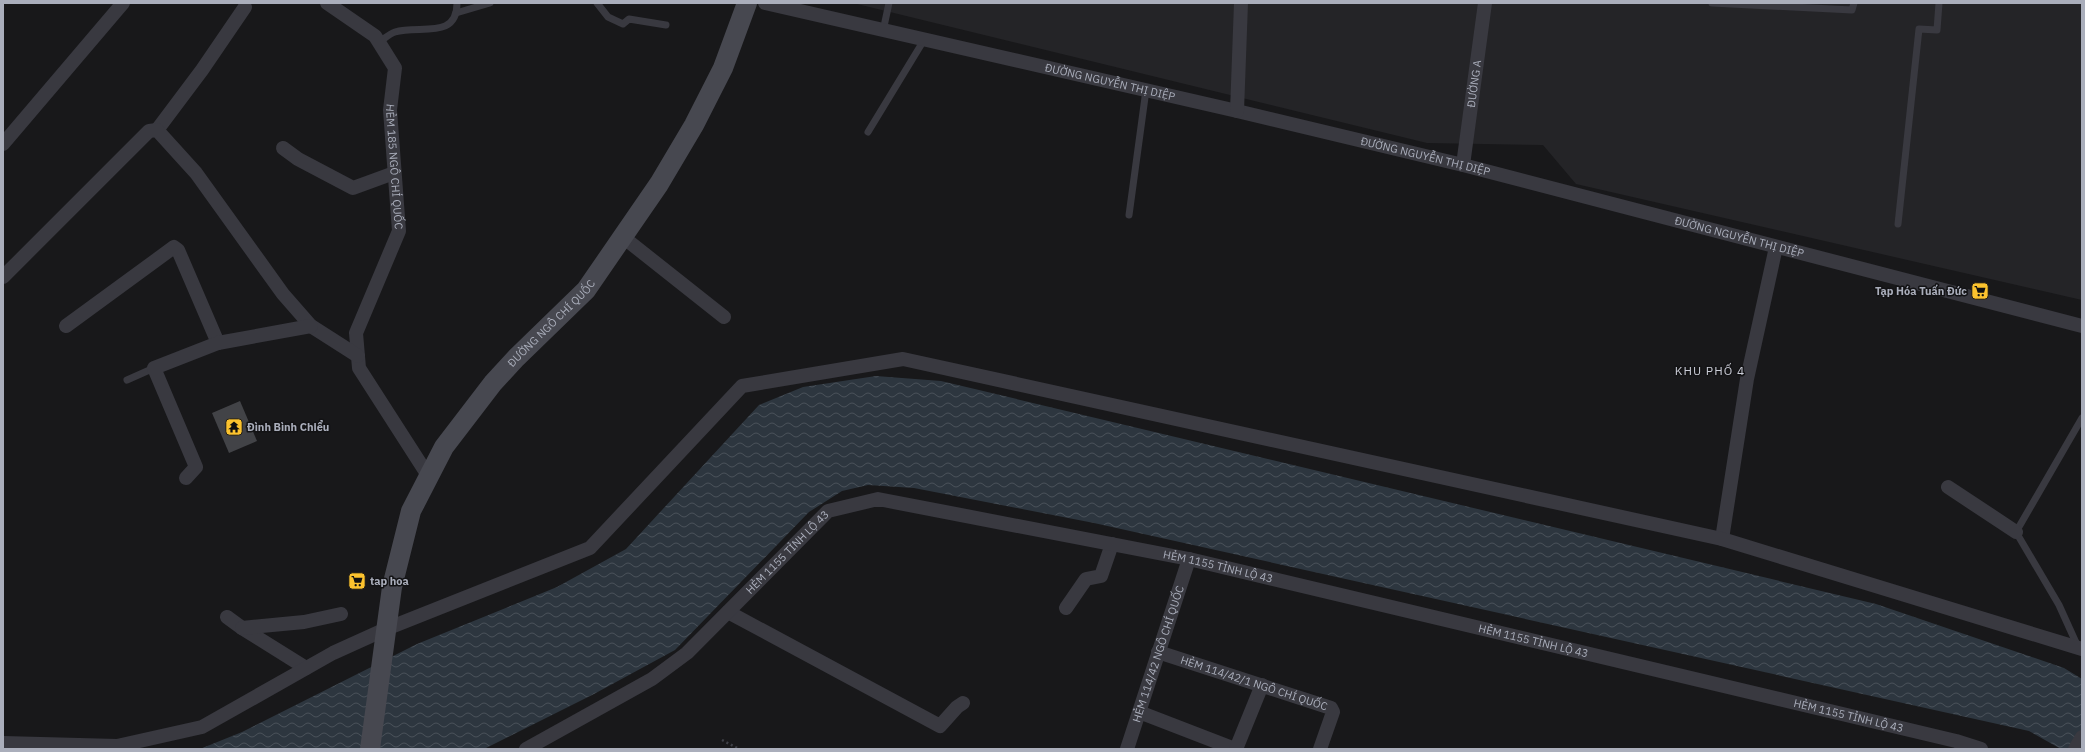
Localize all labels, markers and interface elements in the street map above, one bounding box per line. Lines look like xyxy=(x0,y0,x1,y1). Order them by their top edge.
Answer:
street label: ĐƯỜNG A xyxy=(1464,59,1484,108)
street label: ĐƯỜNG NGUYỄN THỊ DIỆP xyxy=(1044,60,1177,104)
street label: HẺM 185 NGÔ CHÍ QUỐC xyxy=(383,103,407,230)
street label: ĐƯỜNG NGUYỄN THỊ DIỆP xyxy=(1359,134,1492,179)
street label: ĐƯỜNG NGUYỄN THỊ DIỆP xyxy=(1673,213,1806,260)
street label: ĐƯỜNG NGÔ CHÍ QUỐC xyxy=(504,277,598,370)
supermarket icon: Tạp Hóa Tuấn Đức xyxy=(1970,281,1990,301)
place label: Tạp Hóa Tuấn Đức xyxy=(1875,284,1967,298)
district label: KHU PHỐ 4 xyxy=(1675,362,1745,378)
temple icon: Đình Bình Chiểu xyxy=(224,417,244,437)
place label: Đình Bình Chiểu xyxy=(247,420,329,434)
street label: HẺM 1155 TỈNH LỘ 43 xyxy=(743,507,832,597)
street label: HẺM 1155 TỈNH LỘ 43 xyxy=(1162,547,1274,586)
supermarket icon: tap hoa xyxy=(347,571,367,591)
place label: tap hoa xyxy=(370,574,409,588)
street label: HẺM 114/42 NGÔ CHÍ QUỐC xyxy=(1129,584,1187,724)
street label: HẺM 1155 TỈNH LỘ 43 xyxy=(1477,621,1590,661)
street label: HẺM 114/42/1 NGÔ CHÍ QUỐC xyxy=(1179,653,1330,714)
street label: HẺM 1155 TỈNH LỘ 43 xyxy=(1792,696,1905,735)

